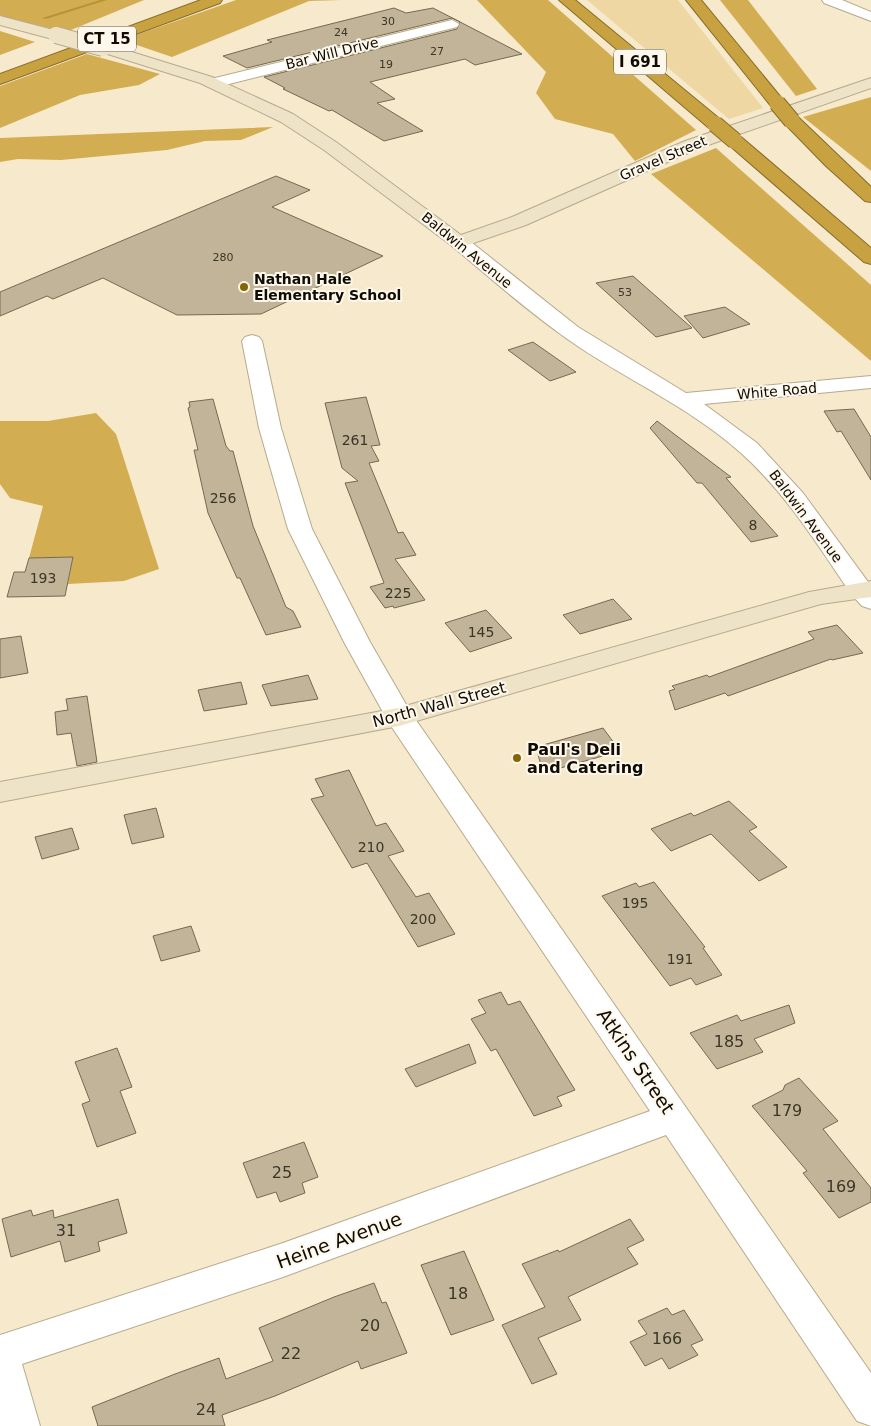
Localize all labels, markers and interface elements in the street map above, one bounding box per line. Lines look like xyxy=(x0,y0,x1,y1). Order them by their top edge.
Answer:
house number: 30 xyxy=(381,15,395,28)
road number: CT 15 xyxy=(78,26,136,52)
house number: 24 xyxy=(334,26,348,39)
street label: Bar Will Drive xyxy=(284,34,380,72)
house number: 27 xyxy=(430,45,444,58)
road number: I 691 xyxy=(614,50,666,74)
house number: 19 xyxy=(379,58,393,71)
street label: Gravel Street xyxy=(617,132,709,184)
street label: Baldwin Avenue xyxy=(419,209,515,291)
house number: 280 xyxy=(213,251,234,264)
place label: Nathan Hale Elementary School xyxy=(254,271,401,303)
marker: Nathan Hale Elementary School xyxy=(238,281,250,293)
house number: 53 xyxy=(618,286,632,299)
street label: White Road xyxy=(736,380,818,402)
house number: 261 xyxy=(342,432,368,448)
street label: Baldwin Avenue xyxy=(766,467,846,565)
house number: 256 xyxy=(210,490,236,506)
house number: 8 xyxy=(749,517,757,533)
house number: 193 xyxy=(30,570,56,586)
house number: 225 xyxy=(385,585,411,601)
house number: 145 xyxy=(468,624,494,640)
street label: North Wall Street xyxy=(370,678,508,731)
place label: Paul's Deli and Catering xyxy=(527,740,643,777)
marker: Paul's Deli and Catering xyxy=(511,752,523,764)
house number: 210 xyxy=(358,839,384,855)
house number: 195 xyxy=(622,895,648,911)
house number: 200 xyxy=(410,911,436,927)
house number: 191 xyxy=(667,951,693,967)
street label: Atkins Street xyxy=(593,1004,679,1118)
house number: 185 xyxy=(714,1032,744,1051)
house number: 179 xyxy=(772,1101,802,1120)
house number: 25 xyxy=(272,1163,292,1182)
house number: 169 xyxy=(826,1177,856,1196)
street label: Heine Avenue xyxy=(273,1207,405,1273)
house number: 31 xyxy=(56,1221,76,1240)
house number: 18 xyxy=(448,1284,468,1303)
house number: 20 xyxy=(360,1316,380,1335)
house number: 166 xyxy=(652,1329,682,1348)
house number: 22 xyxy=(281,1344,301,1363)
house number: 24 xyxy=(196,1400,216,1419)

